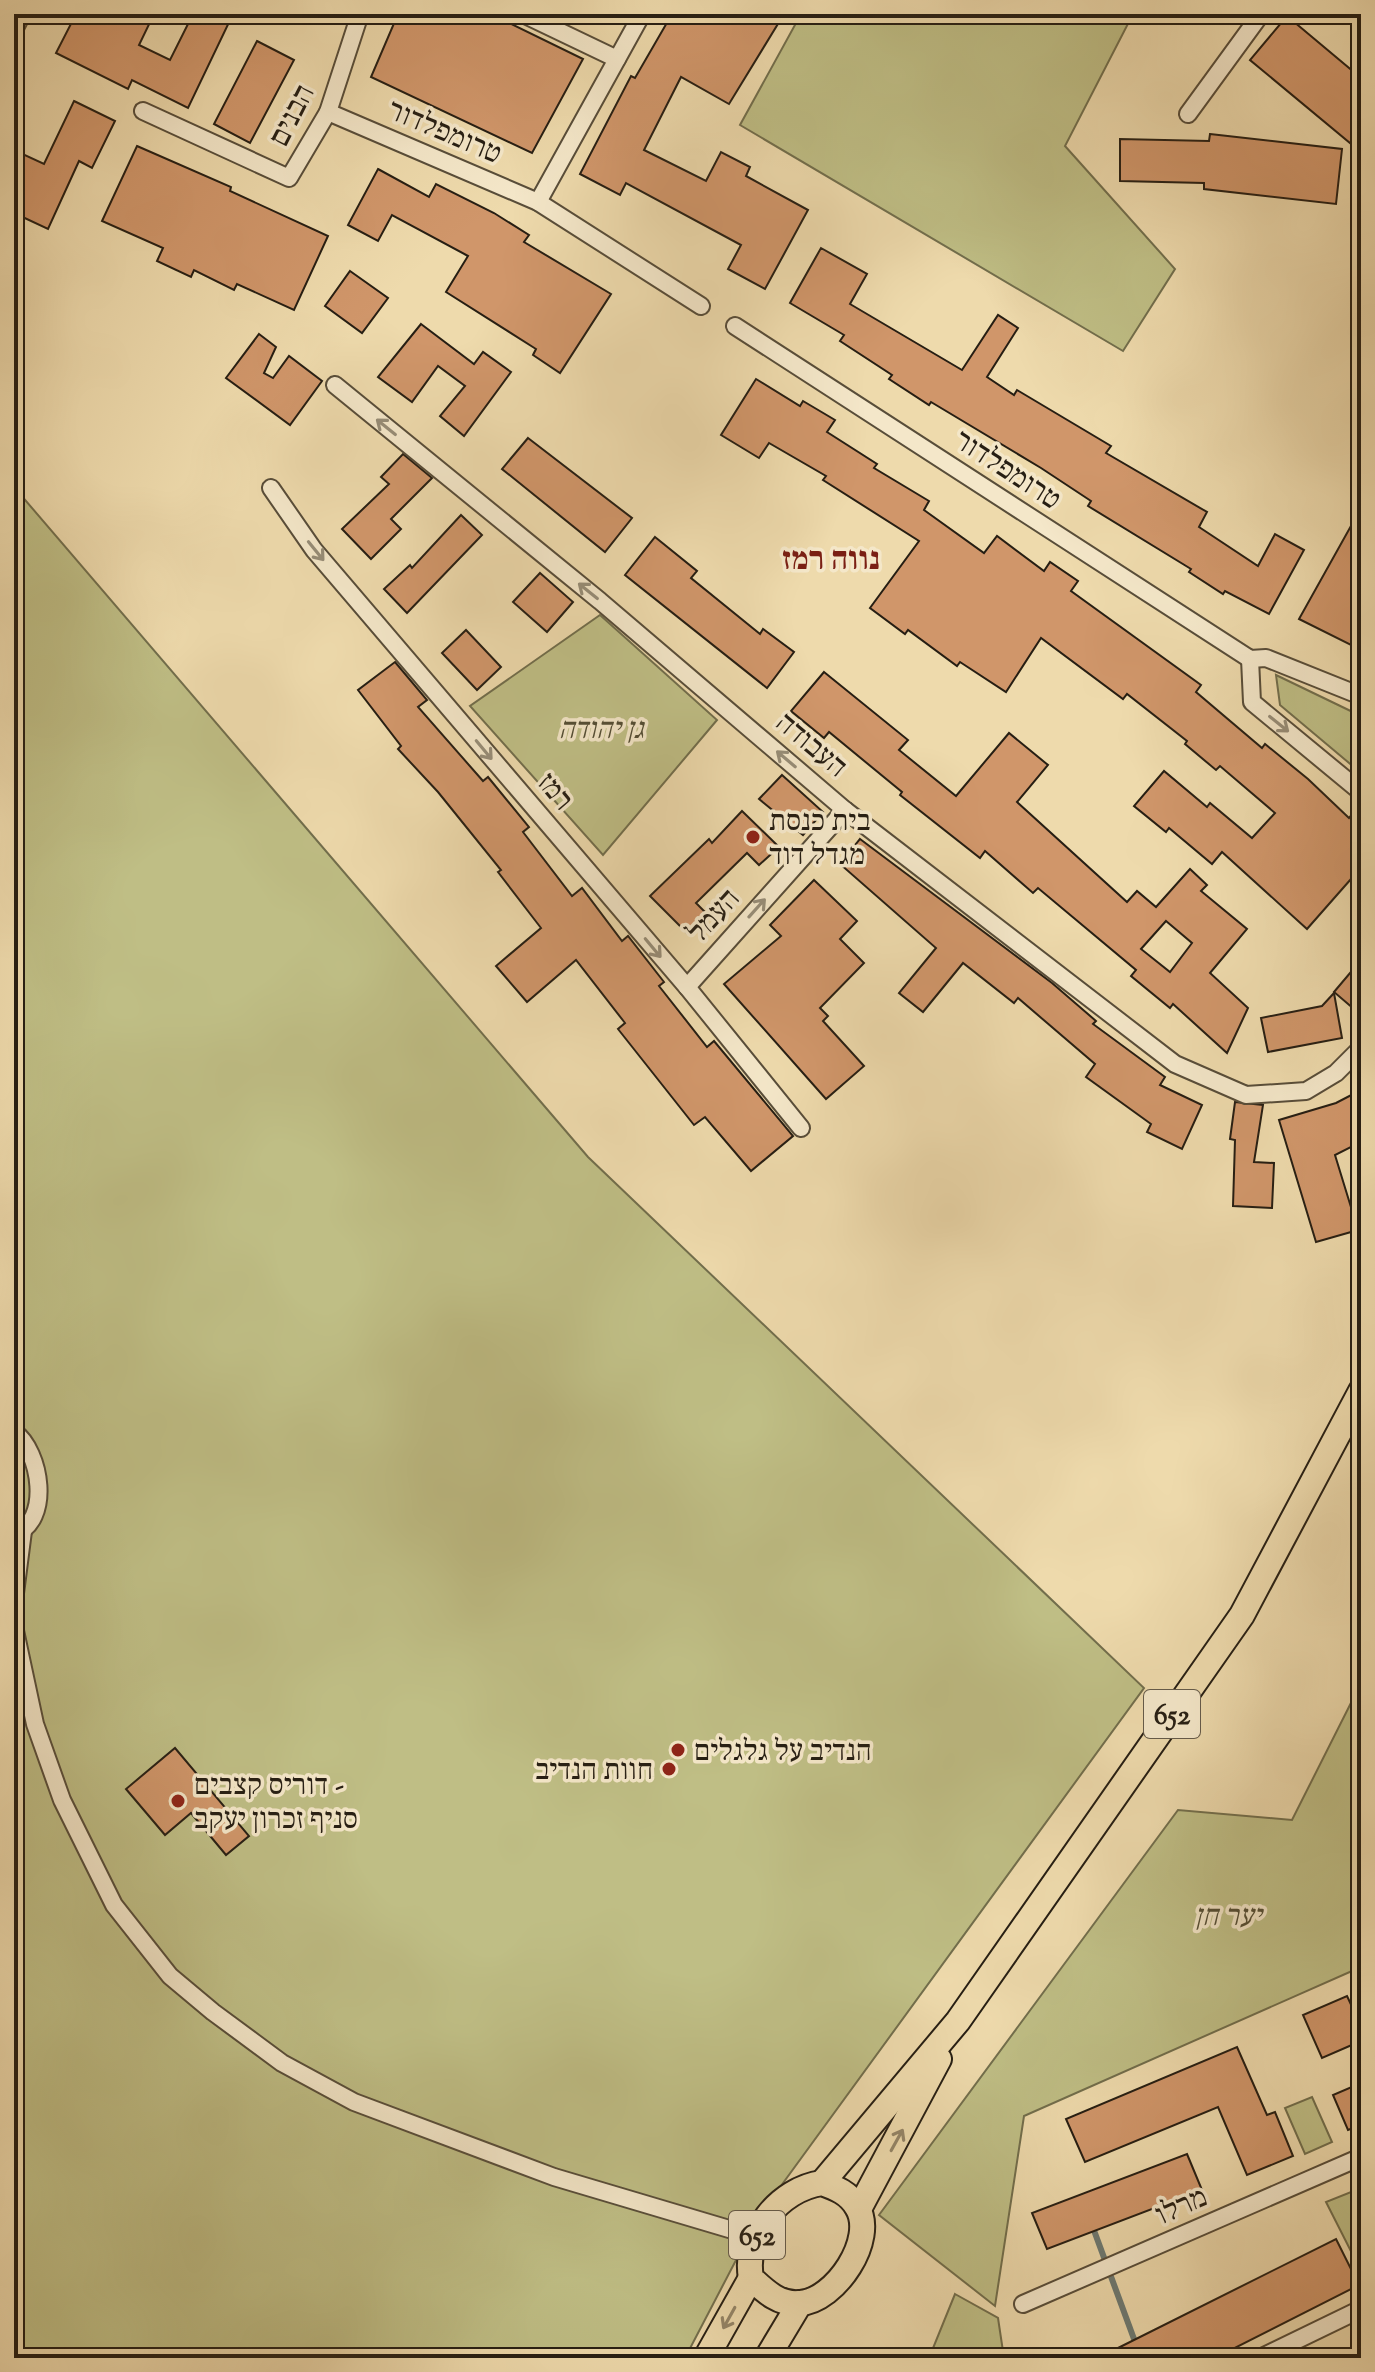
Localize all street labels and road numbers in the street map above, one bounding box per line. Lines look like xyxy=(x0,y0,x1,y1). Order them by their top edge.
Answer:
street label: הבנים xyxy=(259,78,327,155)
street label: טרומפלדור xyxy=(380,90,508,177)
street label: טרומפלדור xyxy=(945,420,1069,522)
street label: העבודה xyxy=(765,703,856,789)
street label: רמז xyxy=(525,764,583,821)
street label: העמל xyxy=(679,880,751,954)
road number: 652 xyxy=(1144,1690,1200,1738)
street label: מרלו xyxy=(1149,2177,1215,2238)
road number: 652 xyxy=(729,2211,785,2259)

